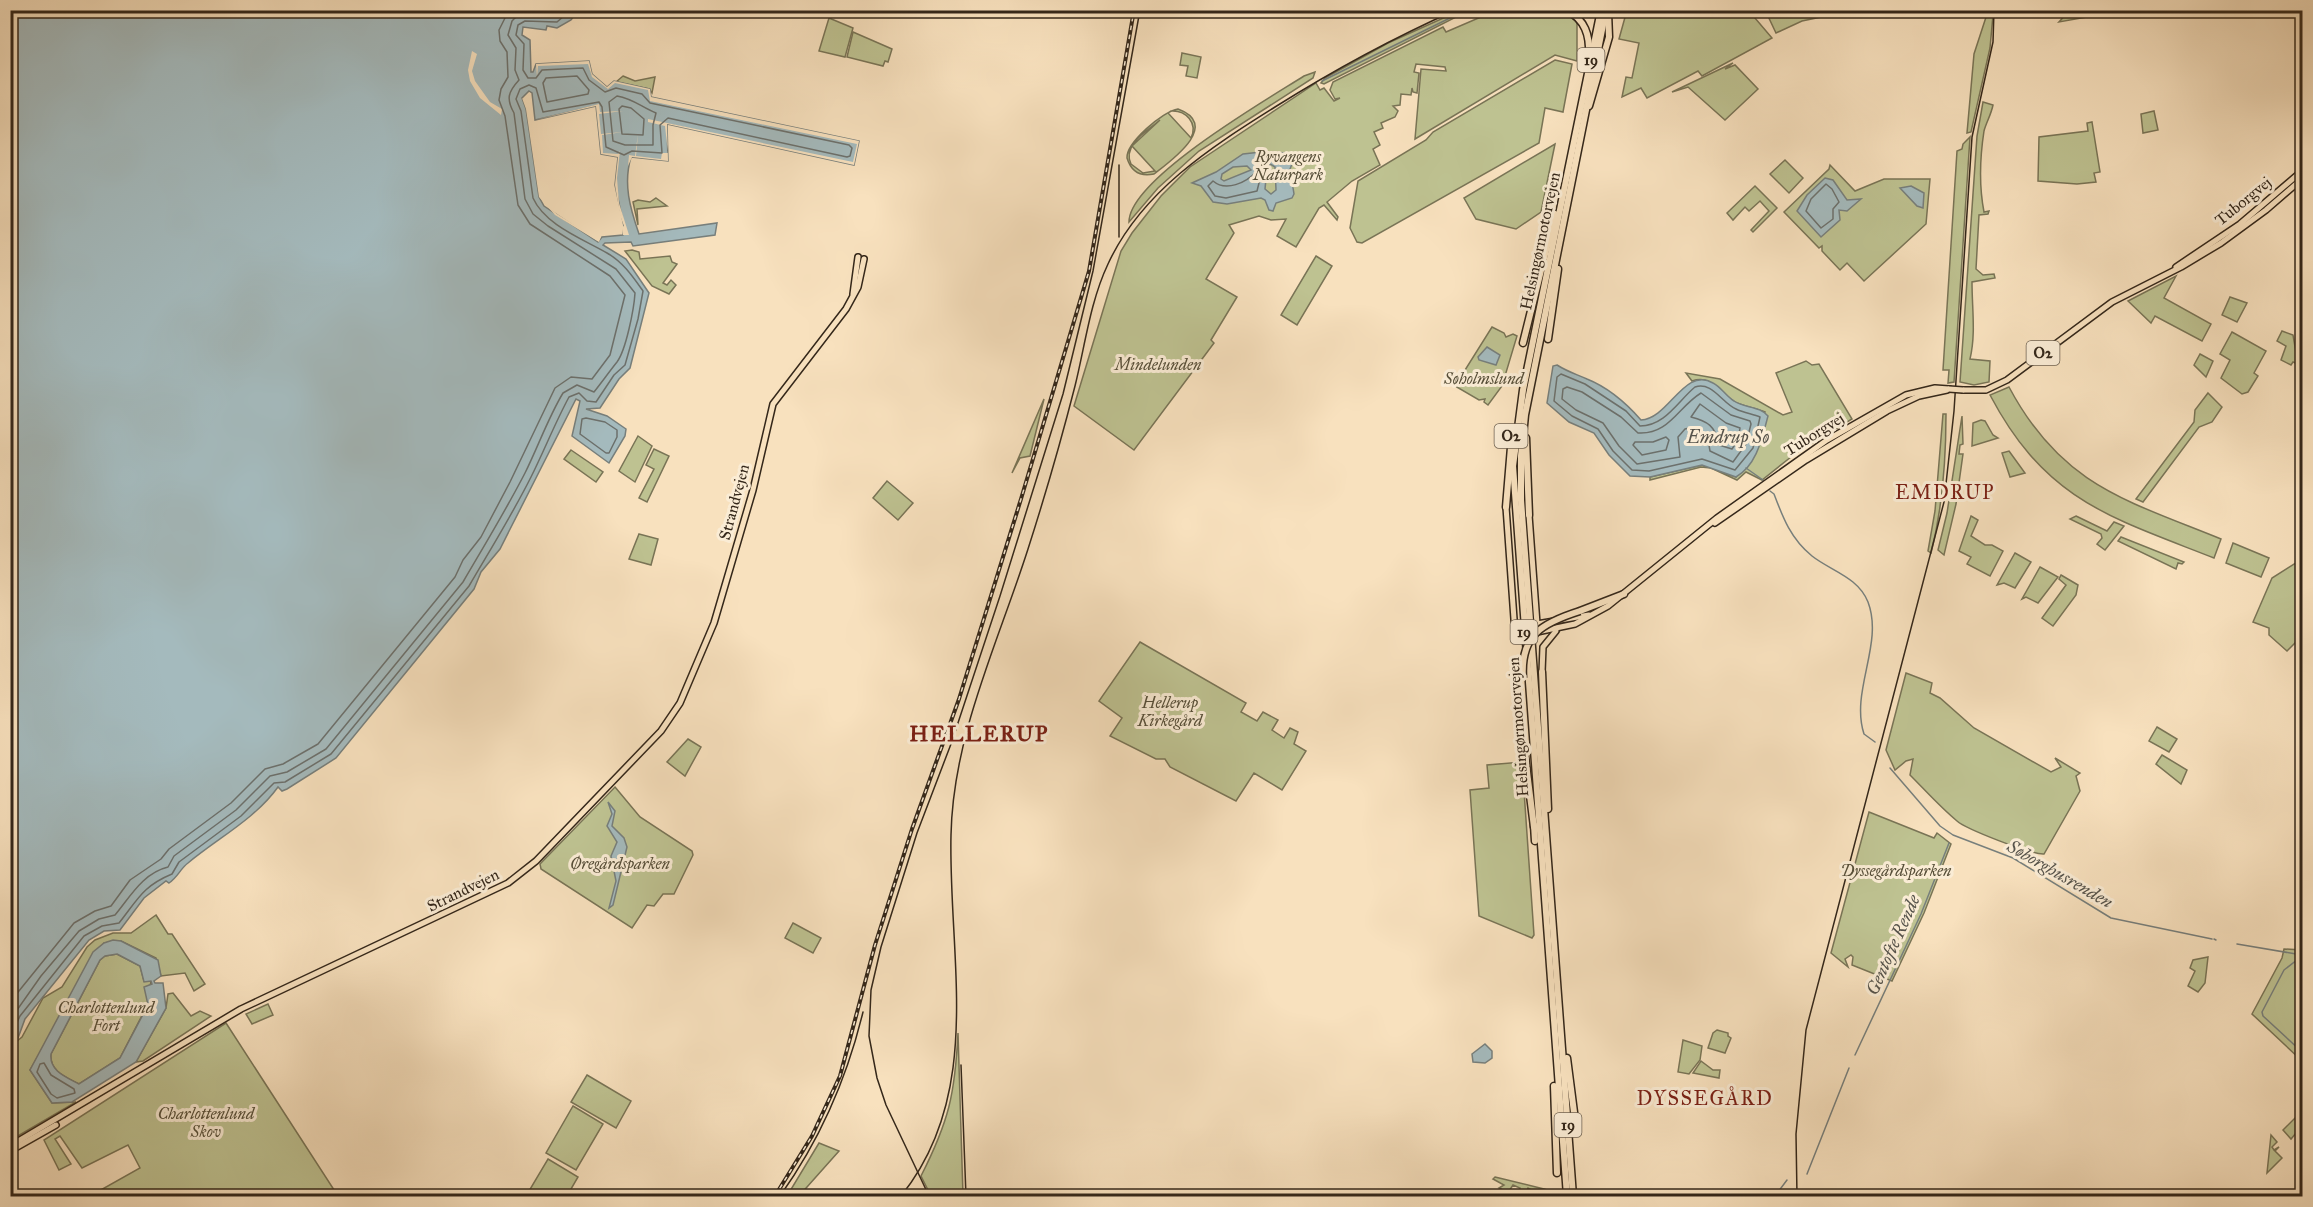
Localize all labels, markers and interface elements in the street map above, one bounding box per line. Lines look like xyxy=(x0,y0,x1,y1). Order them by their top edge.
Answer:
road number: 19 xyxy=(1578,48,1604,72)
park label: Ryvangens Naturpark xyxy=(1252,147,1323,185)
street label: Helsingørmotorvejen xyxy=(1516,170,1565,312)
street label: Tuborgvej xyxy=(2211,173,2276,230)
road number: O2 xyxy=(2026,341,2060,365)
park label: Mindelunden xyxy=(1113,355,1202,374)
park label: Søholmslund xyxy=(1443,369,1526,388)
street label: Tuborgvej xyxy=(1781,408,1848,461)
road number: O2 xyxy=(1494,424,1528,448)
water label: Emdrup Sø xyxy=(1686,426,1769,449)
street label: Strandvejen xyxy=(715,462,753,542)
district label: EMDRUP xyxy=(1895,480,1995,504)
road number: 19 xyxy=(1510,620,1538,644)
street label: Helsingørmotorvejen xyxy=(1504,656,1533,798)
park label: Hellerup Kirkegård xyxy=(1137,693,1204,730)
district label: HELLERUP xyxy=(909,720,1049,747)
water label: Søborghusrenden xyxy=(2002,834,2117,913)
park label: Øregårdsparken xyxy=(570,854,670,874)
park label: Dyssegårdsparken xyxy=(1841,861,1952,881)
street label: Strandvejen xyxy=(424,864,502,916)
water label: Gentofte Rende xyxy=(1861,890,1925,999)
park label: Charlottenlund Fort xyxy=(58,998,156,1035)
district label: DYSSEGÅRD xyxy=(1637,1086,1773,1110)
park label: Charlottenlund Skov xyxy=(158,1104,256,1141)
road number: 19 xyxy=(1554,1113,1582,1137)

